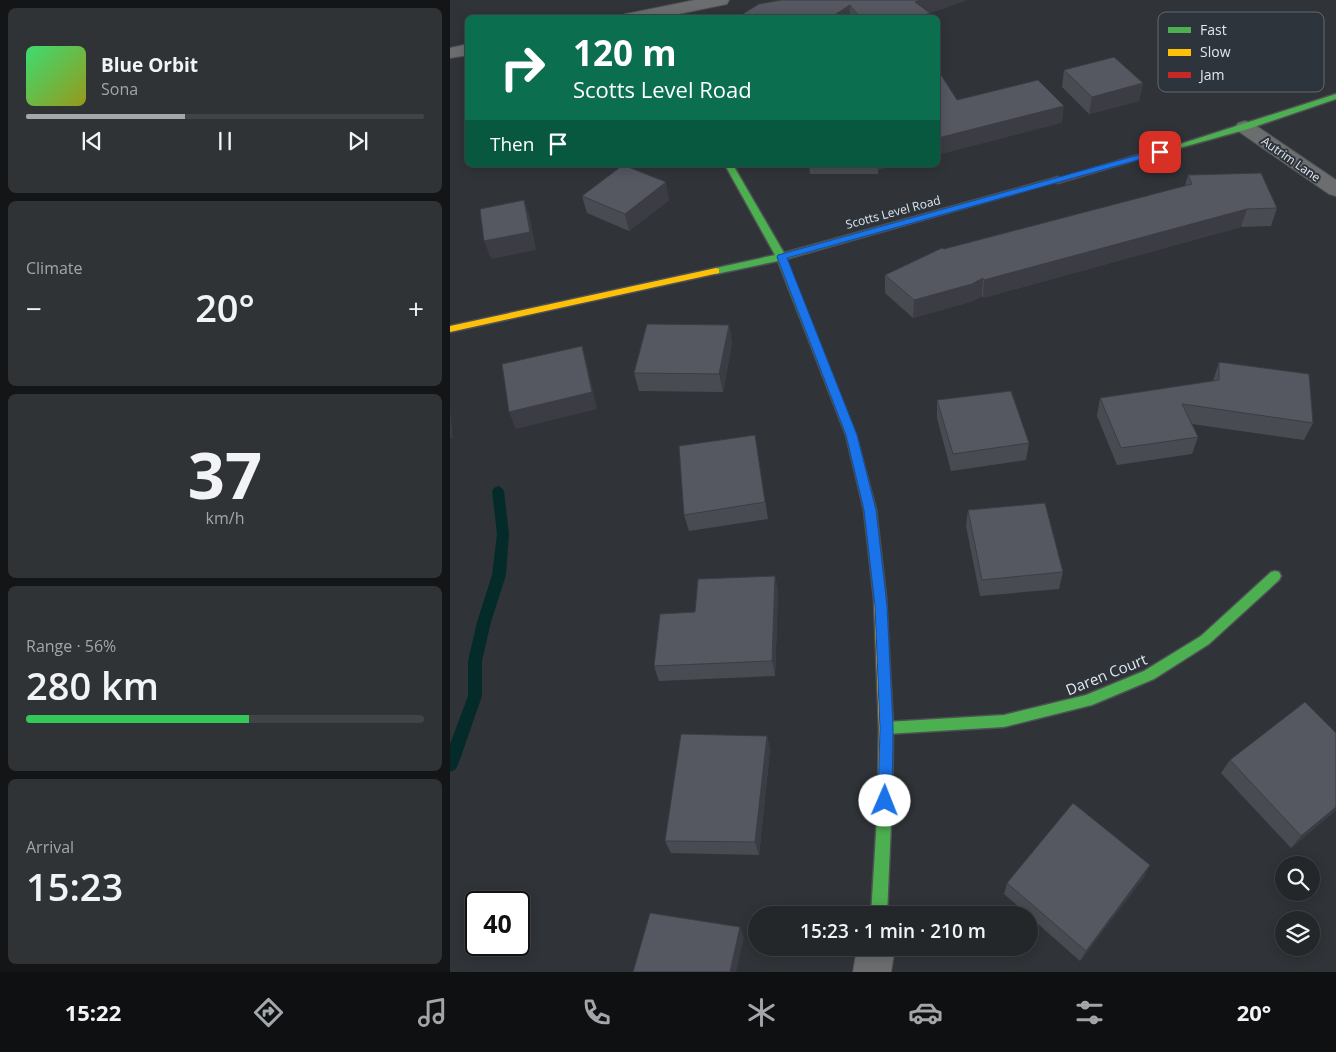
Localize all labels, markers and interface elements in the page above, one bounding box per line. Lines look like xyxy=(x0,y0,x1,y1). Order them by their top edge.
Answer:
legend xyxy=(1158,12,1324,92)
text: Fast xyxy=(1200,20,1227,39)
text: 120 m xyxy=(573,29,677,76)
icon: right xyxy=(490,35,555,100)
text: Slow xyxy=(1200,42,1231,61)
text: Blue Orbit xyxy=(101,52,198,78)
text: Jam xyxy=(1198,65,1225,84)
text: Scotts Level Road xyxy=(573,74,752,104)
text: Sona xyxy=(101,78,138,100)
icon: previous xyxy=(78,127,106,155)
icon: pause xyxy=(211,127,239,155)
icon: next xyxy=(344,127,372,155)
icon: arrive xyxy=(544,130,572,158)
text: Then xyxy=(490,131,534,157)
pin xyxy=(1139,131,1181,173)
street label: Autrim Lane xyxy=(1258,132,1324,186)
icon: arrive xyxy=(1146,138,1174,166)
street label: Scotts Level Road xyxy=(844,191,942,233)
text: Climate xyxy=(26,257,83,279)
text: 20° xyxy=(195,281,255,333)
text: − xyxy=(26,289,42,327)
text: + xyxy=(408,289,424,327)
text: 37 xyxy=(188,430,262,518)
text: km/h xyxy=(206,507,244,529)
text: Range · 56% xyxy=(26,635,116,657)
street label: Daren Court xyxy=(1062,649,1150,699)
text: 280 km xyxy=(26,659,159,711)
position arrow xyxy=(858,774,910,826)
text: Arrival xyxy=(26,836,74,858)
map controls xyxy=(1275,856,1320,956)
button: search xyxy=(1275,856,1320,901)
text: 15:23 xyxy=(26,860,123,912)
speed limit sign: 40 xyxy=(465,891,530,956)
button: layers xyxy=(1275,911,1320,956)
text: 15:23 · 1 min · 210 m xyxy=(800,918,986,944)
icon: directions xyxy=(251,995,286,1030)
icon: music xyxy=(415,995,450,1030)
icon: phone xyxy=(579,995,614,1030)
icon: climate xyxy=(744,995,779,1030)
icon: car xyxy=(908,995,943,1030)
icon: filters xyxy=(1072,995,1107,1030)
text: 15:22 xyxy=(65,997,121,1027)
text: 20° xyxy=(1237,997,1271,1027)

